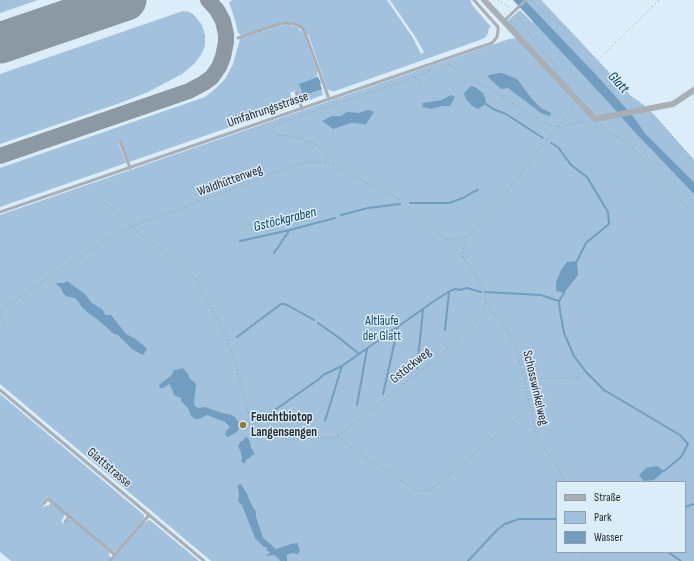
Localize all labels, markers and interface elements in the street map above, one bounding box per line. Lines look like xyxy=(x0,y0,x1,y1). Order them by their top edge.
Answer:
water label: Glatt xyxy=(604,69,632,97)
street label: Umfahrungsstrasse xyxy=(225,89,311,131)
street label: Waldhüttenweg xyxy=(195,162,265,200)
water label: Gstöckgraben xyxy=(252,204,318,236)
park label: Altläufe der Glatt xyxy=(363,314,401,345)
street label: Gstöckweg xyxy=(387,345,435,387)
street label: Schosswinkelweg xyxy=(519,349,551,427)
place label: Feuchtbiotop Langensengen xyxy=(251,410,317,441)
marker: Feuchtbiotop Langensengen xyxy=(238,420,248,430)
street label: Glattstrasse xyxy=(84,445,134,491)
legend xyxy=(556,481,686,553)
text: Straße xyxy=(594,490,621,505)
text: Park xyxy=(594,510,612,525)
text: Wasser xyxy=(594,530,623,545)

